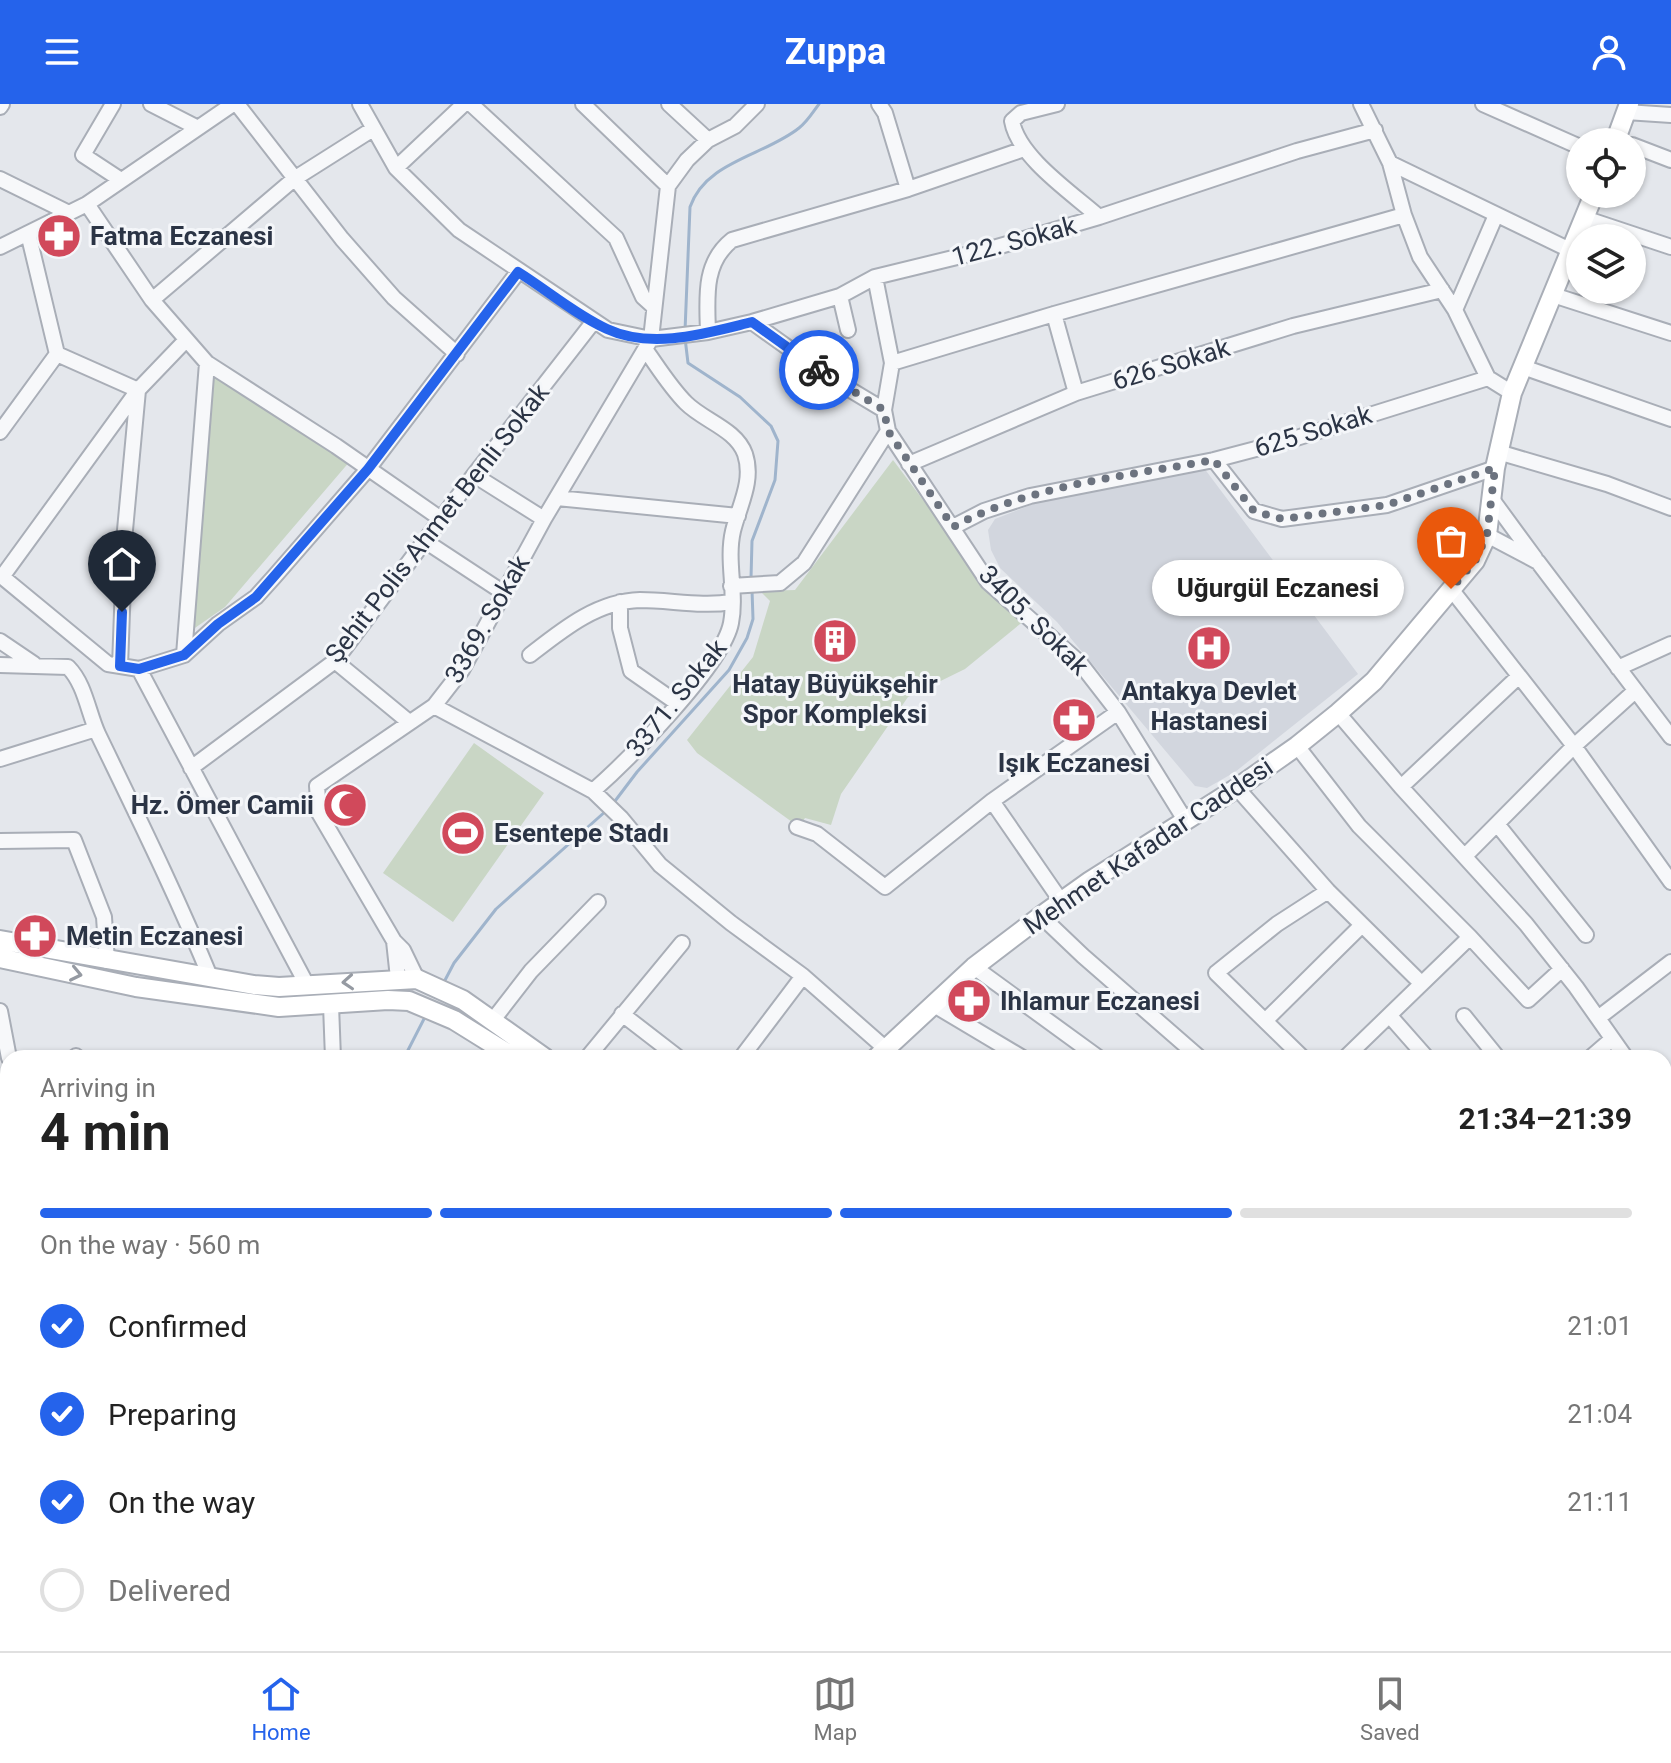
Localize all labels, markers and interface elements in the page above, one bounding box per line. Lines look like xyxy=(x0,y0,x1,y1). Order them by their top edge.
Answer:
icon: menu xyxy=(40,30,84,74)
icon: person xyxy=(1587,30,1631,74)
text: Zuppa xyxy=(785,31,886,73)
map controls xyxy=(1566,128,1646,304)
button: locate xyxy=(1566,128,1646,208)
street label: 122. Sokak xyxy=(948,210,1080,272)
pharmacy icon: Fatma Eczanesi xyxy=(35,212,83,260)
place label: Fatma Eczanesi xyxy=(90,221,273,251)
button: layers xyxy=(1566,224,1646,304)
courier xyxy=(779,330,859,410)
street label: 626 Sokak xyxy=(1109,332,1234,396)
icon: bike xyxy=(797,348,841,392)
street label: Şehit Polis Ahmet Benli Sokak xyxy=(319,377,556,668)
street label: 625 Sokak xyxy=(1251,399,1376,463)
pin xyxy=(1417,507,1485,589)
icon: bag xyxy=(1429,519,1473,563)
pin xyxy=(88,530,156,612)
icon: home xyxy=(100,542,144,586)
street label: 3369. Sokak xyxy=(438,549,536,688)
street label: 3405. Sokak xyxy=(973,559,1096,682)
callout: Uğurgül Eczanesi xyxy=(1151,561,1403,617)
text: Uğurgül Eczanesi xyxy=(1177,573,1379,603)
building icon: Hatay Büyükşehir Spor Kompleksi xyxy=(811,617,859,665)
hospital icon: Antakya Devlet Hastanesi xyxy=(1185,624,1233,672)
street label: 3371. Sokak xyxy=(619,633,733,763)
place label: Hatay Büyükşehir Spor Kompleksi xyxy=(732,669,938,729)
place label: Antakya Devlet Hastanesi xyxy=(1121,676,1297,736)
pharmacy icon: Işık Eczanesi xyxy=(1050,696,1098,744)
place label: Işık Eczanesi xyxy=(998,748,1150,778)
street label: Mehmet Kafadar Caddesi xyxy=(1018,751,1278,941)
mosque icon: Hz. Ömer Camii xyxy=(321,781,369,829)
place label: Hz. Ömer Camii xyxy=(131,790,314,820)
sports icon: Esentepe Stadı xyxy=(439,809,487,857)
place label: Esentepe Stadı xyxy=(494,818,669,848)
pharmacy icon: Metin Eczanesi xyxy=(11,912,59,960)
place label: Metin Eczanesi xyxy=(66,921,243,951)
one-way arrow xyxy=(69,965,83,982)
one-way arrow xyxy=(341,973,354,990)
pharmacy icon: Ihlamur Eczanesi xyxy=(945,977,993,1025)
place label: Ihlamur Eczanesi xyxy=(1000,986,1200,1016)
text: Arriving in xyxy=(40,1073,156,1103)
text: 21:34–21:39 xyxy=(1458,1101,1632,1136)
text: 4 min xyxy=(40,1102,171,1163)
text: On the way · 560 m xyxy=(40,1230,260,1260)
icon: check xyxy=(40,1304,84,1348)
text: Confirmed xyxy=(108,1309,247,1344)
text: 21:01 xyxy=(1567,1311,1632,1341)
icon: check xyxy=(40,1392,84,1436)
text: Preparing xyxy=(108,1397,237,1432)
text: 21:04 xyxy=(1567,1399,1632,1429)
icon: check xyxy=(40,1480,84,1524)
text: On the way xyxy=(108,1485,255,1520)
text: 21:11 xyxy=(1567,1487,1632,1517)
text: Delivered xyxy=(108,1573,231,1608)
tab: Home xyxy=(251,1672,311,1745)
tab: Map xyxy=(813,1672,857,1745)
tab: Saved xyxy=(1360,1672,1420,1745)

